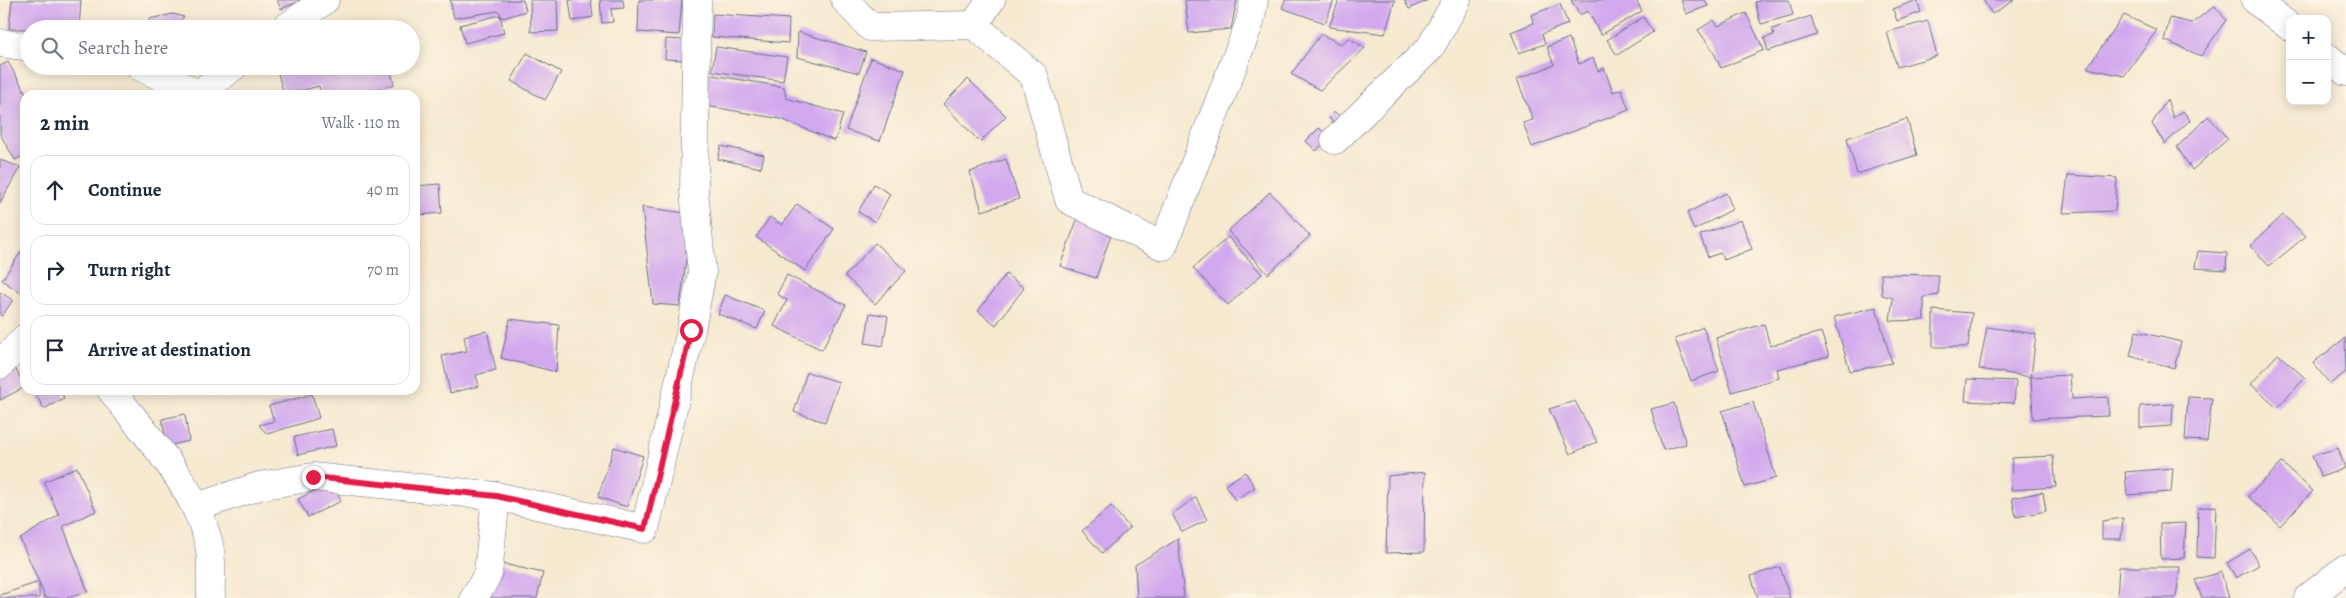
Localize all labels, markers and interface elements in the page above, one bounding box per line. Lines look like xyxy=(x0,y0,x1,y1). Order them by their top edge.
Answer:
map controls xyxy=(2286,15,2331,105)
button: + xyxy=(2286,15,2331,60)
search box xyxy=(20,20,420,75)
icon: search xyxy=(38,34,66,62)
text: Search here xyxy=(78,35,168,61)
button: − xyxy=(2286,60,2331,105)
text: 2 min xyxy=(40,109,89,137)
text: Walk · 110 m xyxy=(322,112,400,134)
icon: ahead xyxy=(41,176,69,204)
text: Continue xyxy=(88,177,162,203)
text: 40 m xyxy=(367,179,399,201)
icon: right xyxy=(41,256,69,284)
text: Turn right xyxy=(88,257,170,283)
text: 70 m xyxy=(367,259,399,281)
route start xyxy=(680,319,703,342)
icon: arrive xyxy=(41,336,69,364)
text: Arrive at destination xyxy=(88,337,251,363)
route end xyxy=(302,466,325,489)

